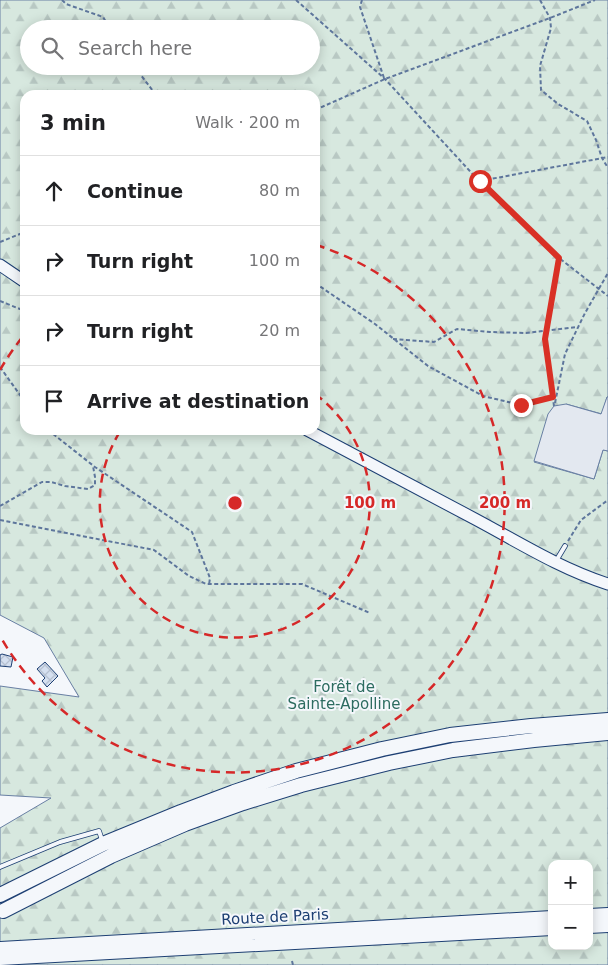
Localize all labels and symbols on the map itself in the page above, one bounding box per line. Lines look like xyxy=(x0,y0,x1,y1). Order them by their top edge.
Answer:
route start xyxy=(469,170,492,193)
route end xyxy=(510,394,533,417)
centre of rings xyxy=(226,494,244,512)
text: 100 m xyxy=(344,494,396,512)
text: 200 m xyxy=(479,494,531,512)
park label: Forêt de Sainte-Apolline xyxy=(288,678,400,713)
street label: Route de Paris xyxy=(221,905,329,929)

